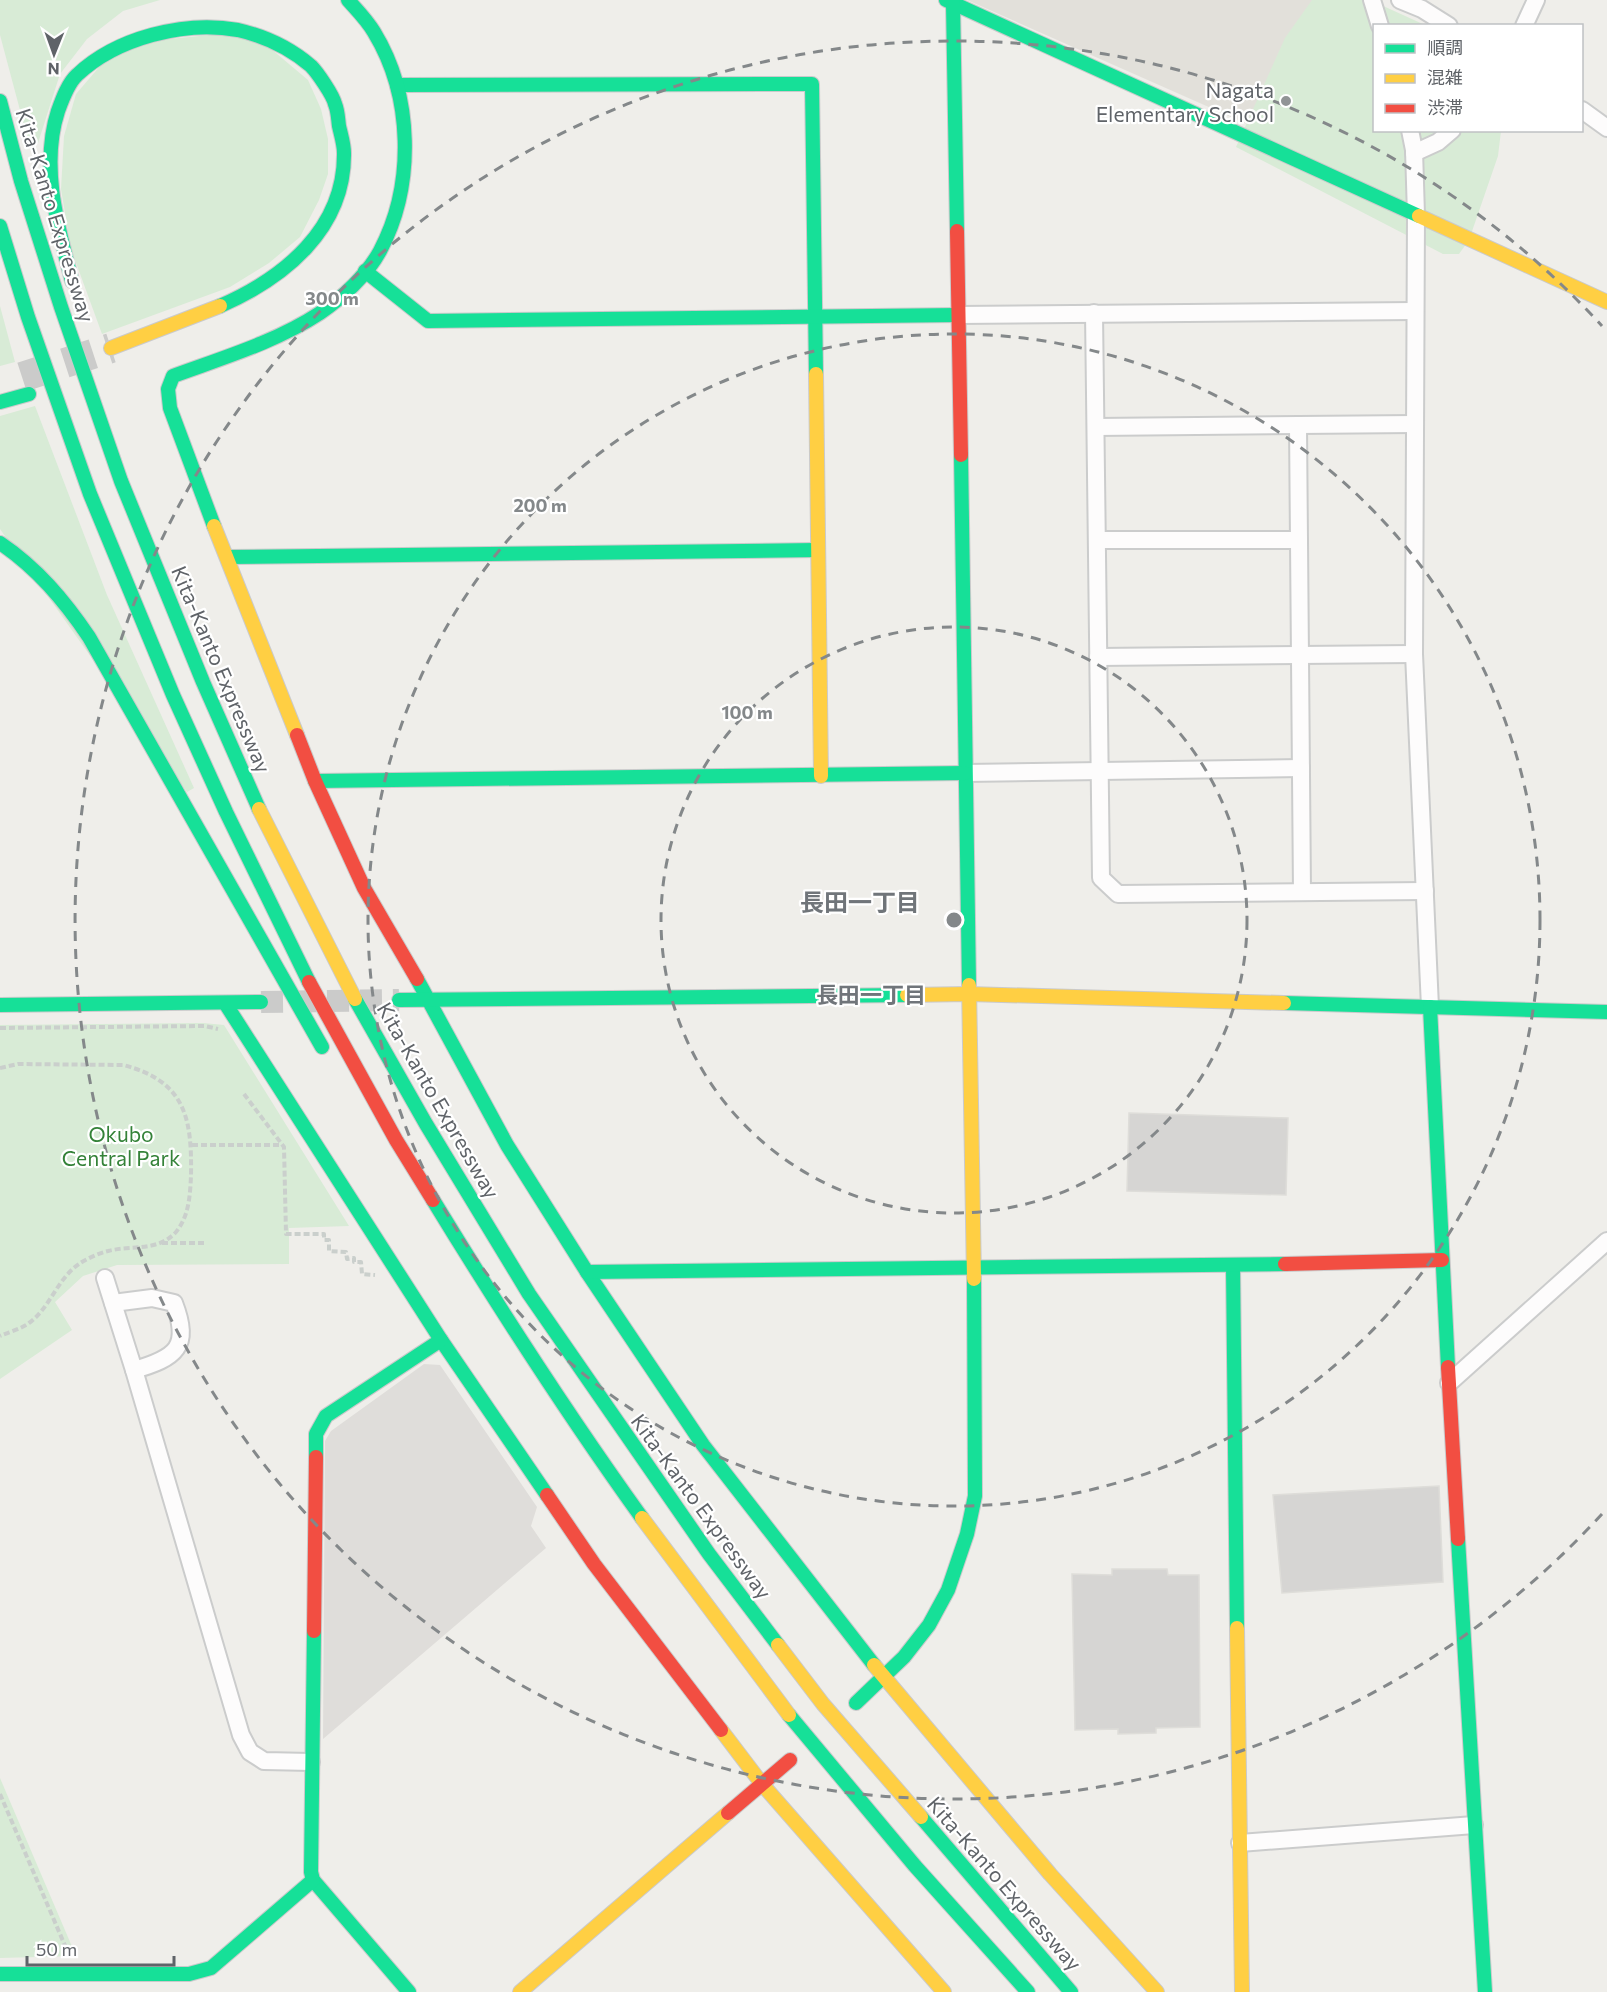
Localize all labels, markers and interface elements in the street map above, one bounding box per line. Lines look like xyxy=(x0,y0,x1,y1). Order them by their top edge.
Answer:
north arrow xyxy=(24,24,84,84)
legend xyxy=(1373,24,1583,132)
text: 順調 xyxy=(1427,36,1463,58)
text: N xyxy=(48,60,60,79)
text: 混雑 xyxy=(1427,66,1463,88)
place label: Nagata Elementary School xyxy=(1096,77,1274,126)
marker: Nagata Elementary School xyxy=(1279,94,1293,108)
text: 渋滞 xyxy=(1427,96,1463,118)
street label: Kita-Kanto Expressway xyxy=(12,105,100,325)
text: 300 m xyxy=(305,287,359,309)
text: 200 m xyxy=(513,494,567,516)
street label: Kita-Kanto Expressway xyxy=(167,562,277,776)
text: 100 m xyxy=(721,701,773,723)
district label: 長田一丁目 xyxy=(800,887,920,916)
centre of rings xyxy=(944,910,964,930)
district label: 長田一丁目 xyxy=(816,981,926,1008)
street label: Kita-Kanto Expressway xyxy=(373,997,505,1203)
park label: Okubo Central Park xyxy=(62,1121,180,1170)
street label: Kita-Kanto Expressway xyxy=(627,1409,778,1603)
street label: Kita-Kanto Expressway xyxy=(923,1791,1087,1975)
scale bar xyxy=(27,1929,174,1967)
text: 50 m xyxy=(36,1938,77,1960)

